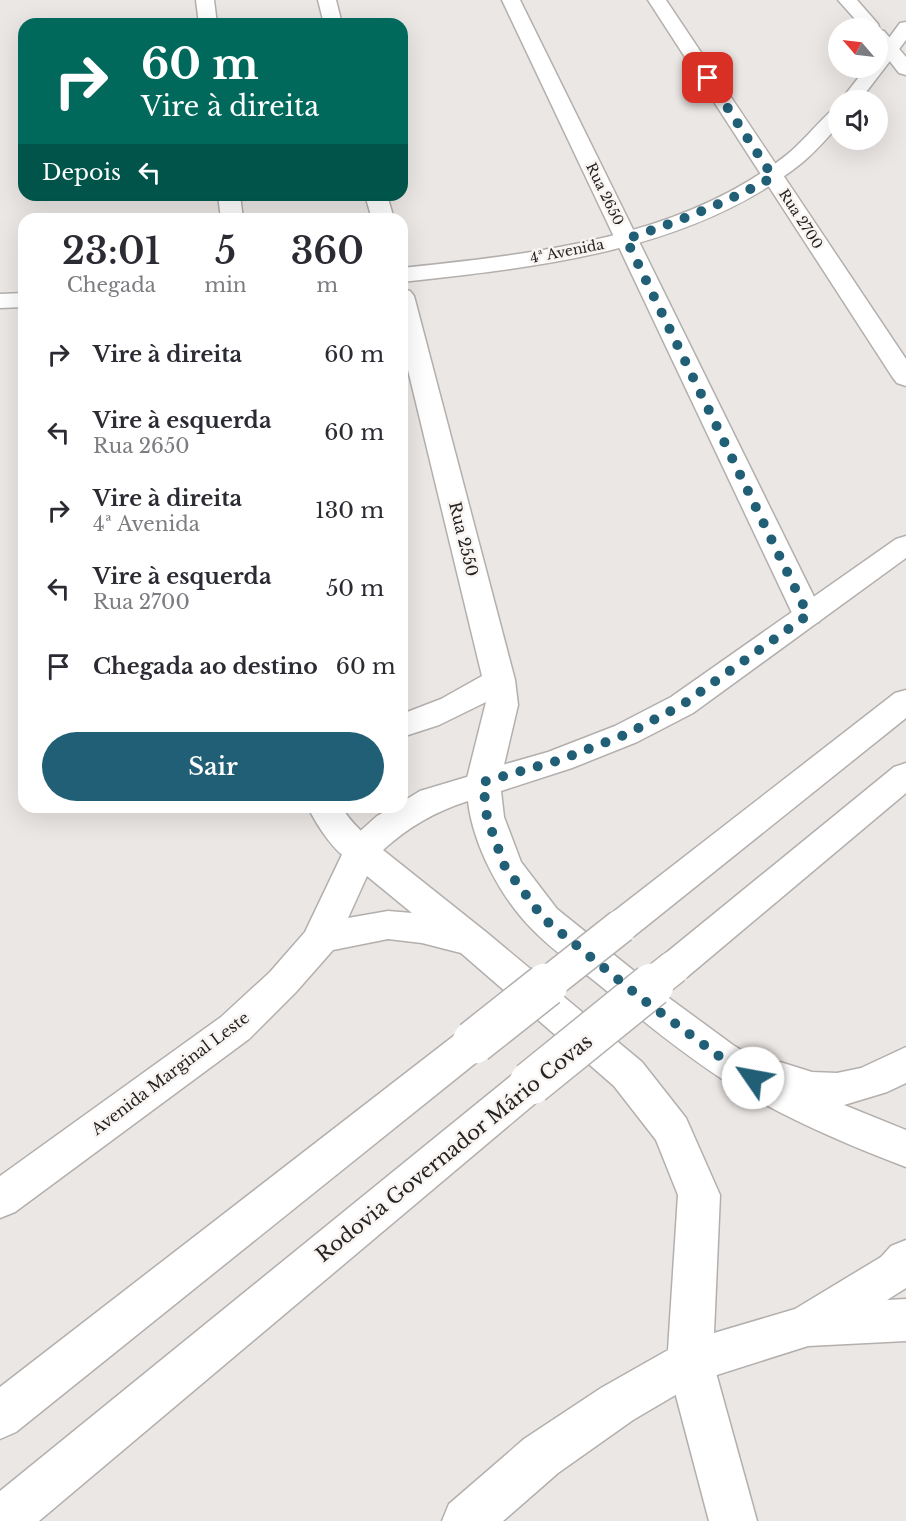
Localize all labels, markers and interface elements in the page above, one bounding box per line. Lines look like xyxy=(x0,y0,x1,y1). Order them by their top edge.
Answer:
north arrow xyxy=(828,18,888,78)
map controls xyxy=(828,18,888,150)
text: 60 m xyxy=(141,38,259,90)
icon: right xyxy=(42,42,120,120)
pin xyxy=(682,52,733,103)
icon: arrive xyxy=(691,61,724,94)
text: Vire à direita xyxy=(141,90,319,123)
button: sound xyxy=(828,90,888,150)
icon: left xyxy=(133,156,166,189)
text: Depois xyxy=(42,159,121,186)
street label: Rua 2650 xyxy=(582,160,628,228)
street label: Rua 2700 xyxy=(775,186,827,252)
text: 23:01 xyxy=(62,229,161,274)
text: 5 xyxy=(215,229,236,274)
text: 360 xyxy=(291,229,364,274)
street label: 4ª Avenida xyxy=(529,235,606,267)
text: Chegada xyxy=(67,273,156,297)
text: min xyxy=(205,273,247,297)
text: m xyxy=(317,273,338,297)
icon: right xyxy=(42,338,75,371)
text: Vire à direita xyxy=(93,341,242,368)
text: 60 m xyxy=(324,341,384,368)
text: Vire à esquerda xyxy=(93,407,272,434)
icon: left xyxy=(42,416,75,449)
text: 60 m xyxy=(324,419,384,446)
text: Rua 2650 xyxy=(93,434,190,458)
text: Vire à direita xyxy=(93,485,242,512)
icon: right xyxy=(42,494,75,527)
text: 130 m xyxy=(315,497,384,524)
street label: Rua 2550 xyxy=(445,500,483,578)
text: 4ª Avenida xyxy=(93,512,200,536)
text: Vire à esquerda xyxy=(93,563,272,590)
icon: left xyxy=(42,572,75,605)
text: 50 m xyxy=(326,575,384,602)
text: Rua 2700 xyxy=(93,590,190,614)
icon: arrive xyxy=(42,650,75,683)
text: Chegada ao destino xyxy=(93,653,318,680)
text: 60 m xyxy=(336,653,396,680)
button: Sair xyxy=(42,732,384,801)
street label: Avenida Marginal Leste xyxy=(86,1007,253,1140)
street label: Rodovia Governador Mário Covas xyxy=(311,1029,597,1267)
position arrow xyxy=(721,1046,785,1110)

